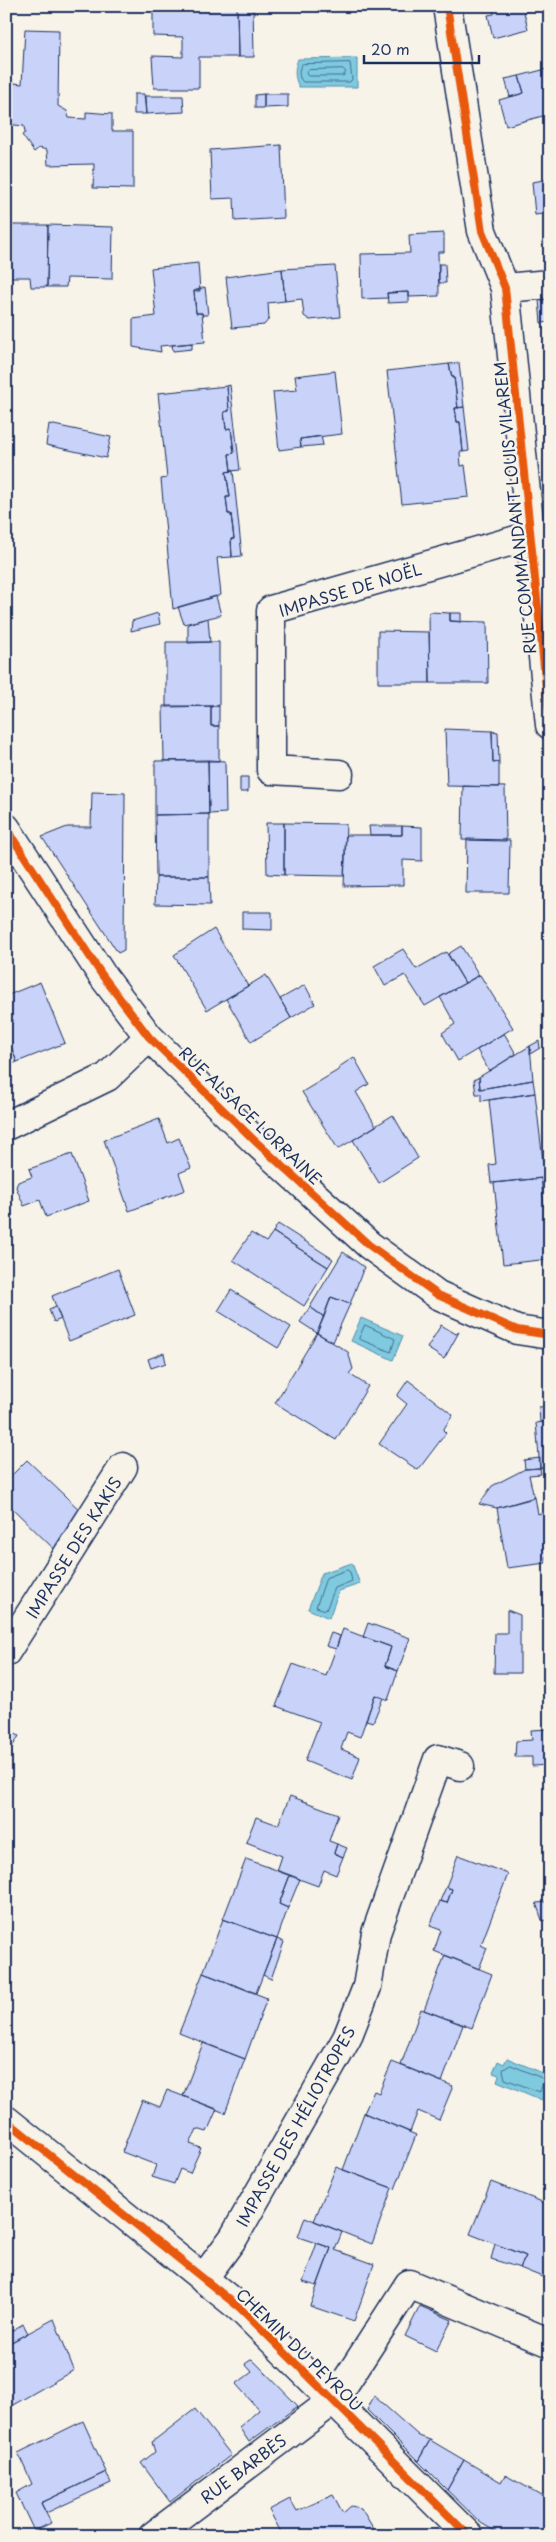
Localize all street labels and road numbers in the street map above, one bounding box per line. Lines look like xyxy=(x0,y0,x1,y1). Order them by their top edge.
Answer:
street label: RUE COMMANDANT LOUIS VILAREM xyxy=(487,360,541,656)
street label: IMPASSE DE NOËL xyxy=(276,556,424,622)
street label: RUE ALSACE LORRAINE xyxy=(174,1040,328,1190)
street label: IMPASSE DES KAKIS xyxy=(20,1471,126,1623)
street label: IMPASSE DES HÉLIOTROPES xyxy=(230,2021,360,2231)
street label: CHEMIN DU PEYROU xyxy=(231,2282,369,2416)
street label: RUE BARBÈS xyxy=(195,2428,291,2508)

